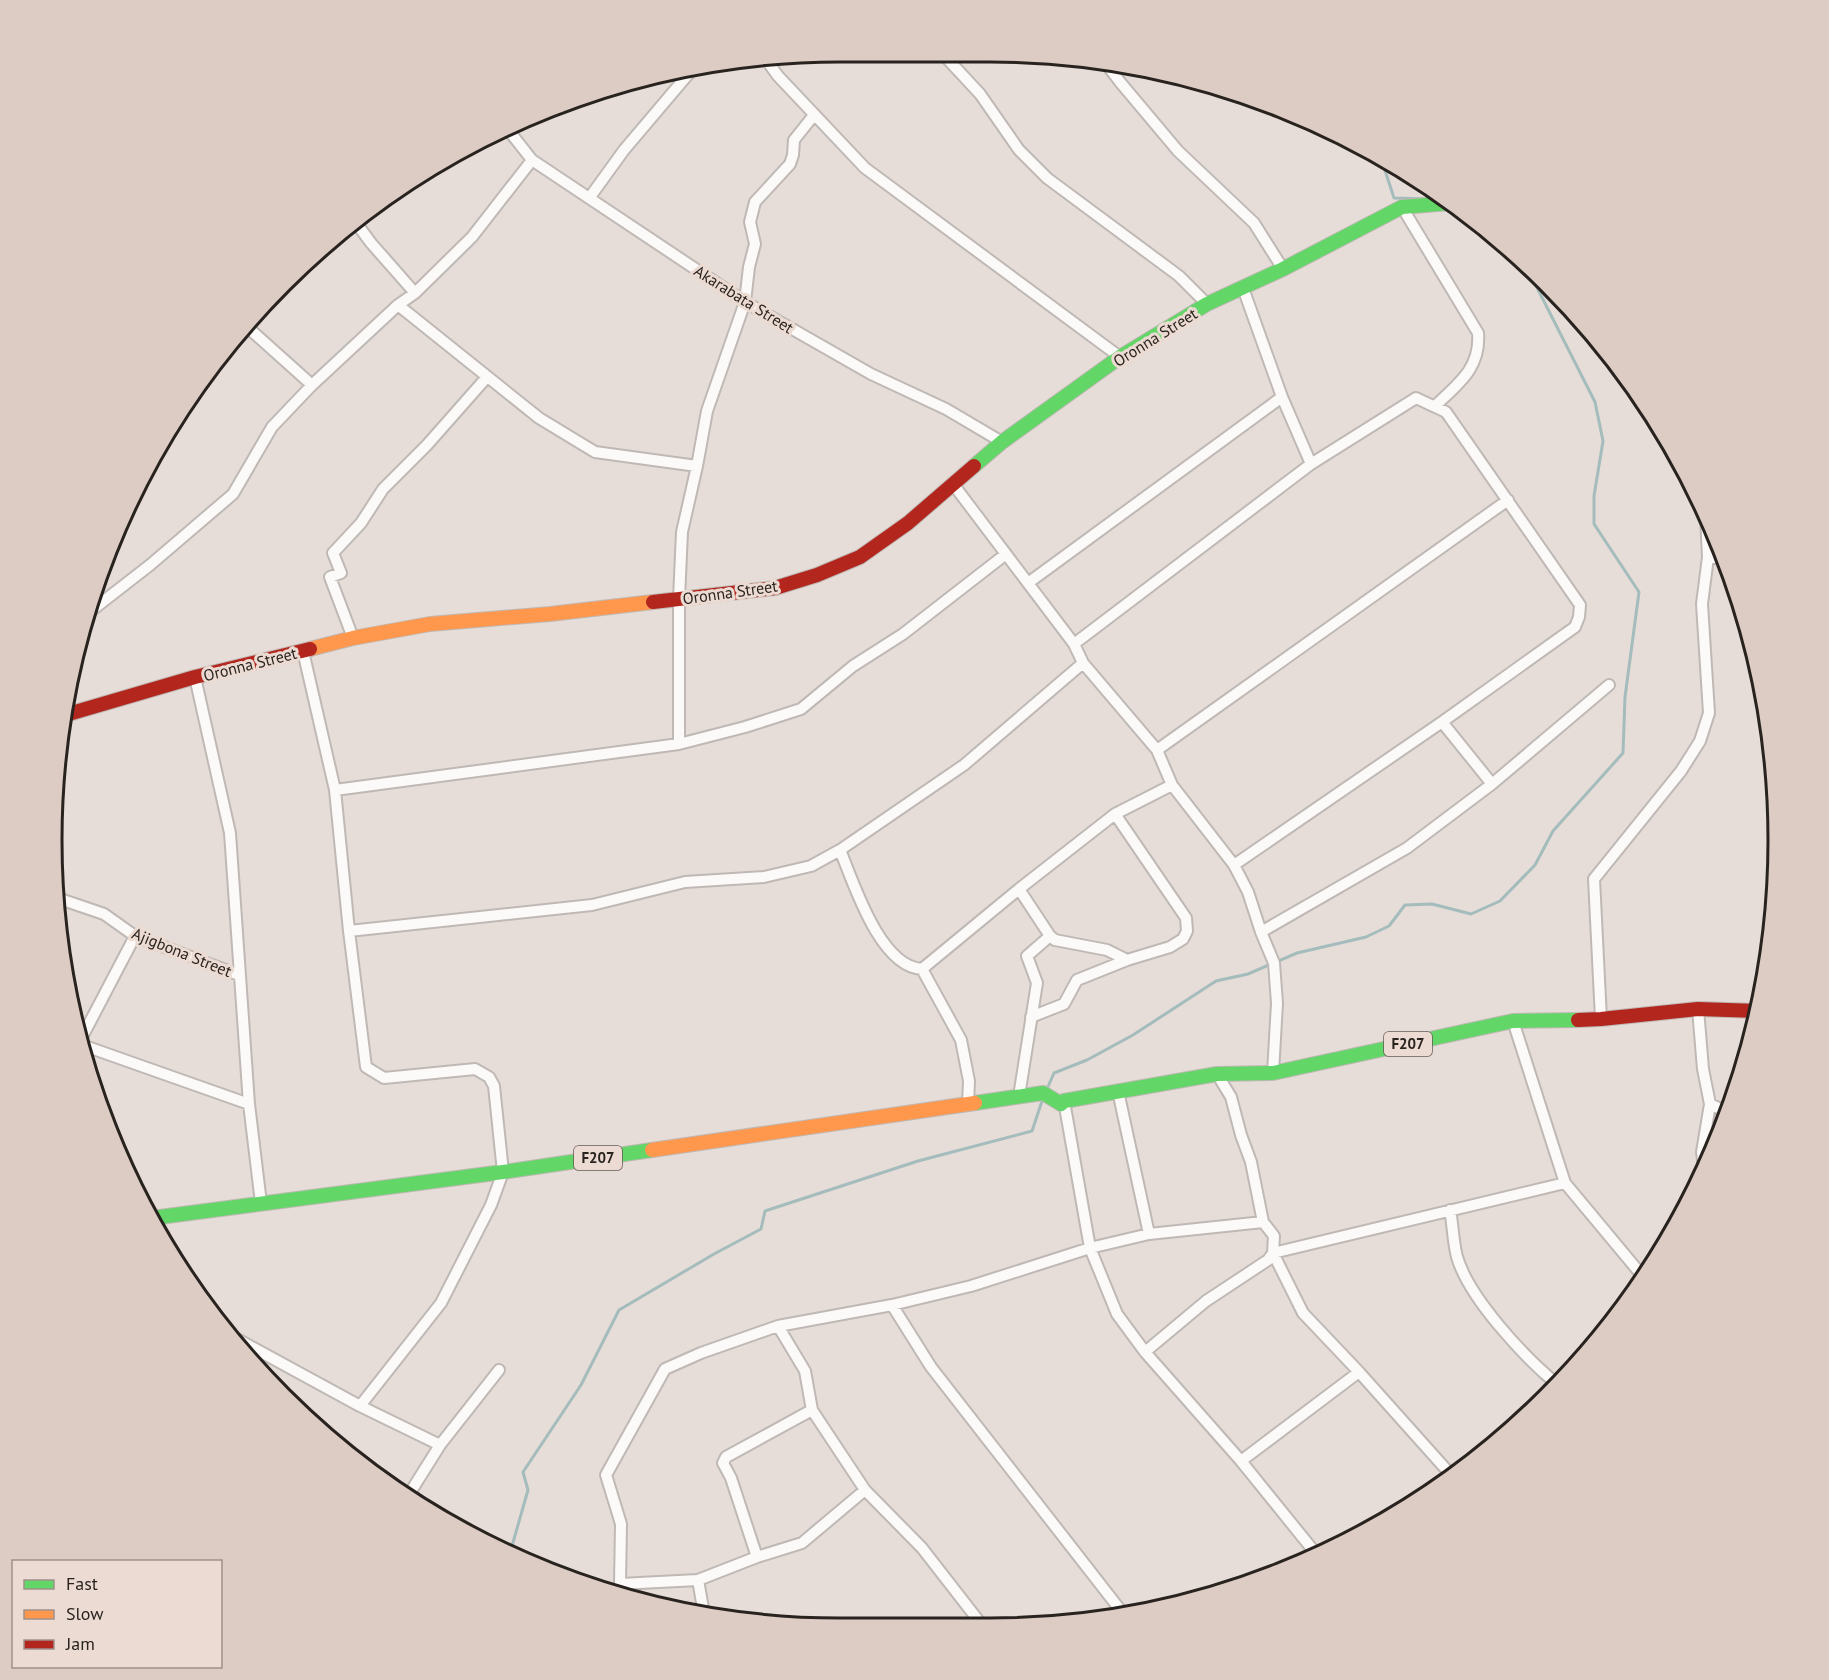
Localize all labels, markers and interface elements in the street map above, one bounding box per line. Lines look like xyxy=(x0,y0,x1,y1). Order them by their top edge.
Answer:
street label: Akarabata Street xyxy=(691,260,798,338)
street label: Oronna Street xyxy=(1109,303,1201,371)
street label: Oronna Street xyxy=(681,575,779,609)
street label: Oronna Street xyxy=(201,643,299,685)
street label: Ajigbona Street xyxy=(129,923,235,981)
road number: F207 xyxy=(1384,1032,1432,1056)
road number: F207 xyxy=(574,1146,622,1170)
legend xyxy=(12,1560,222,1668)
text: Fast xyxy=(66,1572,98,1595)
text: Slow xyxy=(66,1602,104,1625)
text: Jam xyxy=(65,1632,95,1655)

